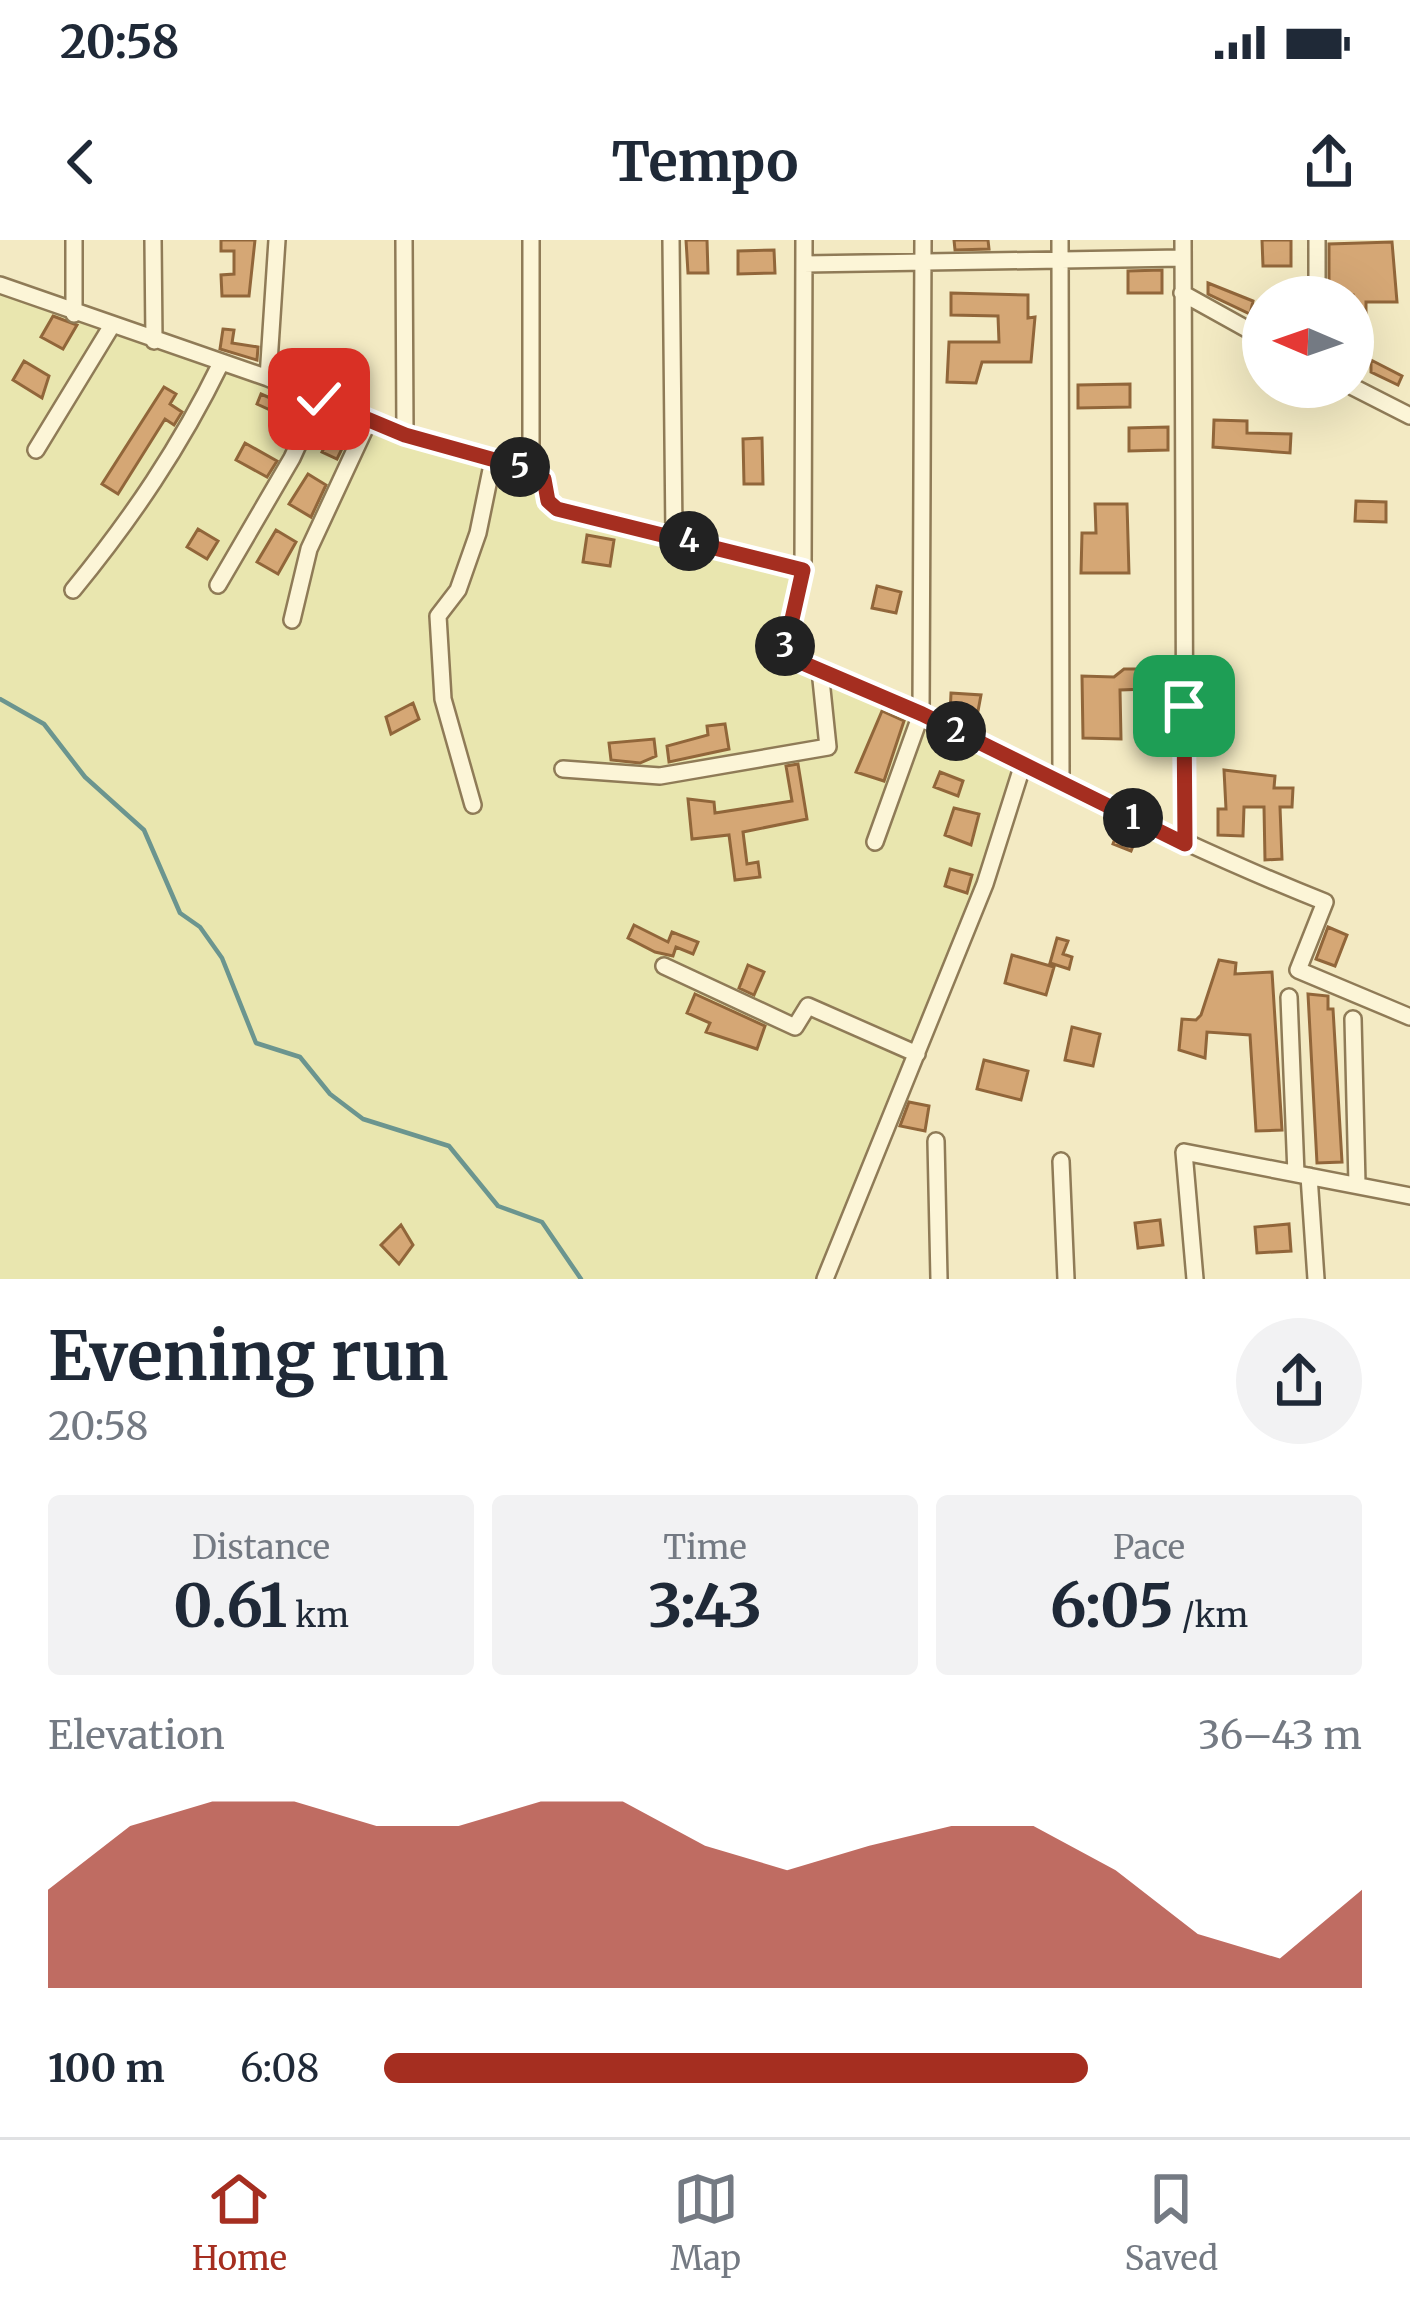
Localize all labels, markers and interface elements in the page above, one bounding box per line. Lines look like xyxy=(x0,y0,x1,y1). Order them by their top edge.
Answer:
text: 20:58 xyxy=(60,14,179,70)
text: Tempo xyxy=(612,128,798,196)
icon: back xyxy=(48,129,114,195)
icon: share xyxy=(1296,129,1362,195)
north arrow xyxy=(1242,276,1374,408)
map controls xyxy=(1242,276,1374,408)
pin xyxy=(268,348,370,450)
icon: check xyxy=(286,366,352,432)
pin: 5 xyxy=(490,437,550,497)
text: 5 xyxy=(510,446,530,487)
pin: 4 xyxy=(659,511,719,571)
text: 4 xyxy=(679,520,699,561)
pin: 3 xyxy=(755,616,815,676)
text: 3 xyxy=(776,625,794,666)
pin xyxy=(1133,655,1235,757)
icon: arrive xyxy=(1151,673,1217,739)
pin: 2 xyxy=(926,701,986,761)
text: 2 xyxy=(946,710,966,751)
pin: 1 xyxy=(1103,788,1163,848)
text: 1 xyxy=(1125,797,1141,838)
text: Evening run xyxy=(48,1315,449,1398)
button: share xyxy=(1236,1318,1362,1444)
text: 20:58 xyxy=(48,1402,149,1451)
text: Distance xyxy=(192,1527,330,1568)
text: Time xyxy=(663,1527,747,1568)
text: Pace xyxy=(1113,1527,1185,1568)
text: 0.61 xyxy=(173,1568,287,1643)
text: 3:43 xyxy=(648,1568,762,1643)
text: 6:05 xyxy=(1050,1568,1174,1643)
text: km xyxy=(287,1595,349,1636)
text: /km xyxy=(1174,1595,1248,1636)
text: Elevation xyxy=(48,1711,225,1760)
text: 36–43 m xyxy=(1198,1711,1362,1760)
text: 100 m xyxy=(48,2044,165,2093)
text: 6:08 xyxy=(240,2044,320,2093)
tab: Home xyxy=(192,2166,287,2279)
tab: Map xyxy=(671,2166,741,2279)
tab: Saved xyxy=(1125,2166,1218,2279)

